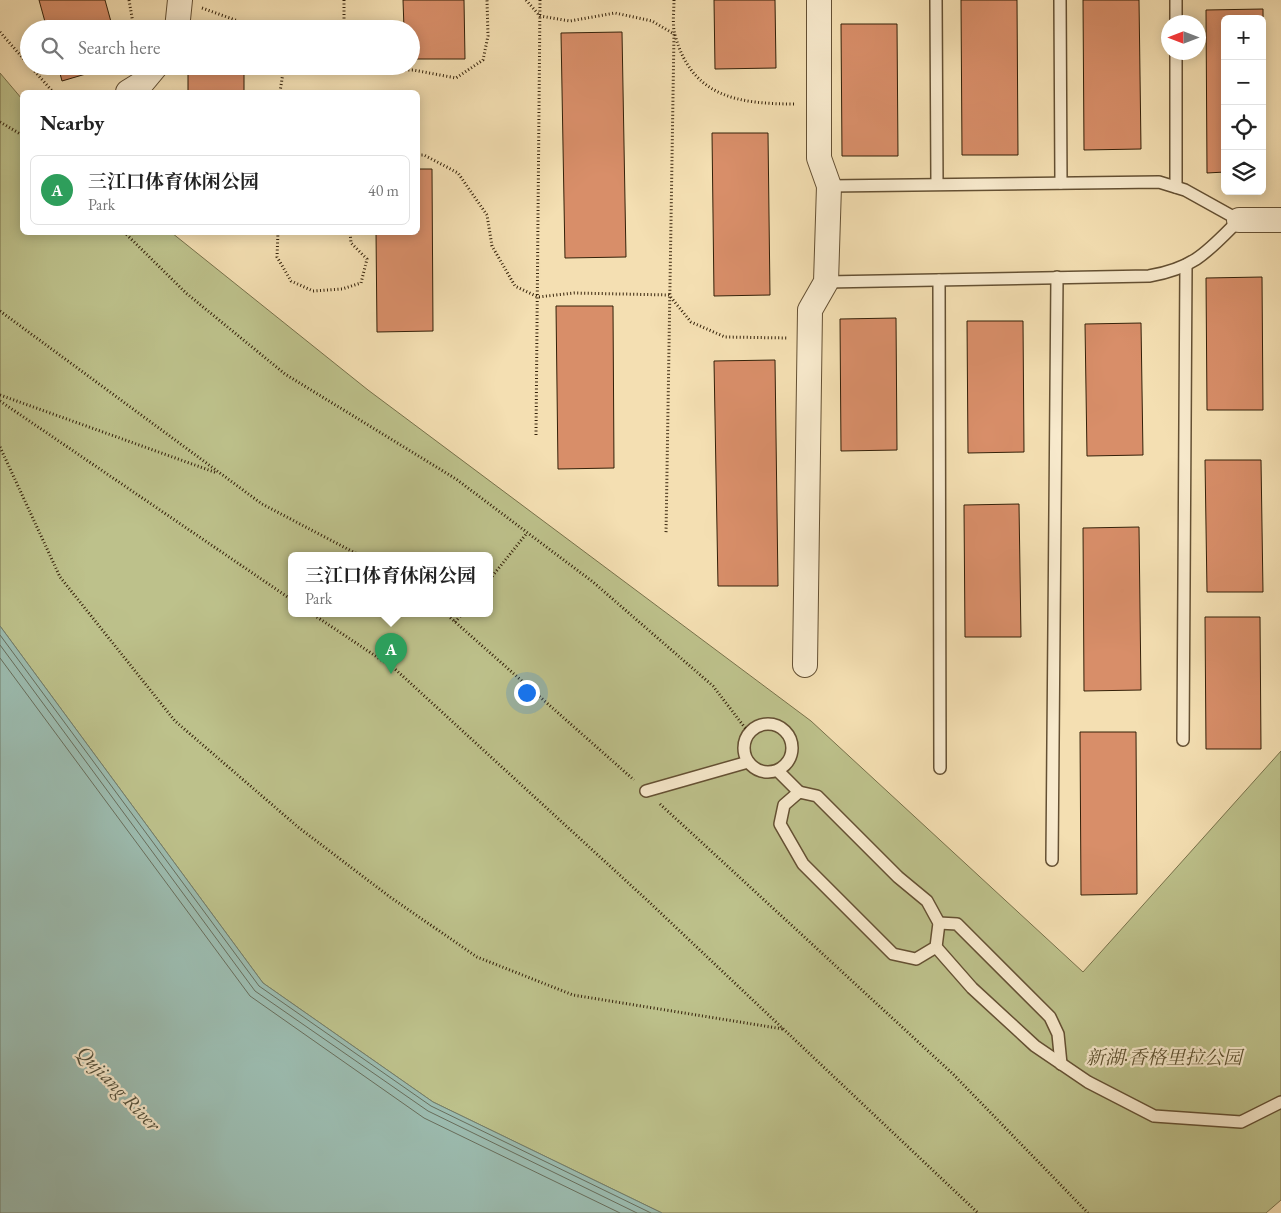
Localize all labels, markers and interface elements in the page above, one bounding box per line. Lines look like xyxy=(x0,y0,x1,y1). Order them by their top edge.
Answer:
north arrow xyxy=(1161,15,1206,60)
map controls xyxy=(1221,15,1266,195)
button: + xyxy=(1221,15,1266,60)
search box xyxy=(20,20,420,75)
icon: search xyxy=(38,34,66,62)
text: Search here xyxy=(78,35,160,60)
button: − xyxy=(1221,60,1266,105)
button: locate xyxy=(1221,105,1266,150)
text: Nearby xyxy=(40,109,104,136)
button: layers xyxy=(1221,150,1266,195)
text: 三江口体育休闲公园 xyxy=(88,169,259,194)
text: A xyxy=(51,180,63,201)
text: 40 m xyxy=(368,180,399,201)
text: Park xyxy=(88,194,115,215)
popup xyxy=(288,552,493,617)
text: 三江口体育休闲公园 xyxy=(305,563,476,588)
text: Park xyxy=(305,588,332,609)
pin: A xyxy=(375,633,407,674)
your location xyxy=(514,680,540,706)
water label: Qujiang River xyxy=(72,1040,167,1137)
park label: 新湖·香格里拉公园 xyxy=(1086,1045,1245,1070)

